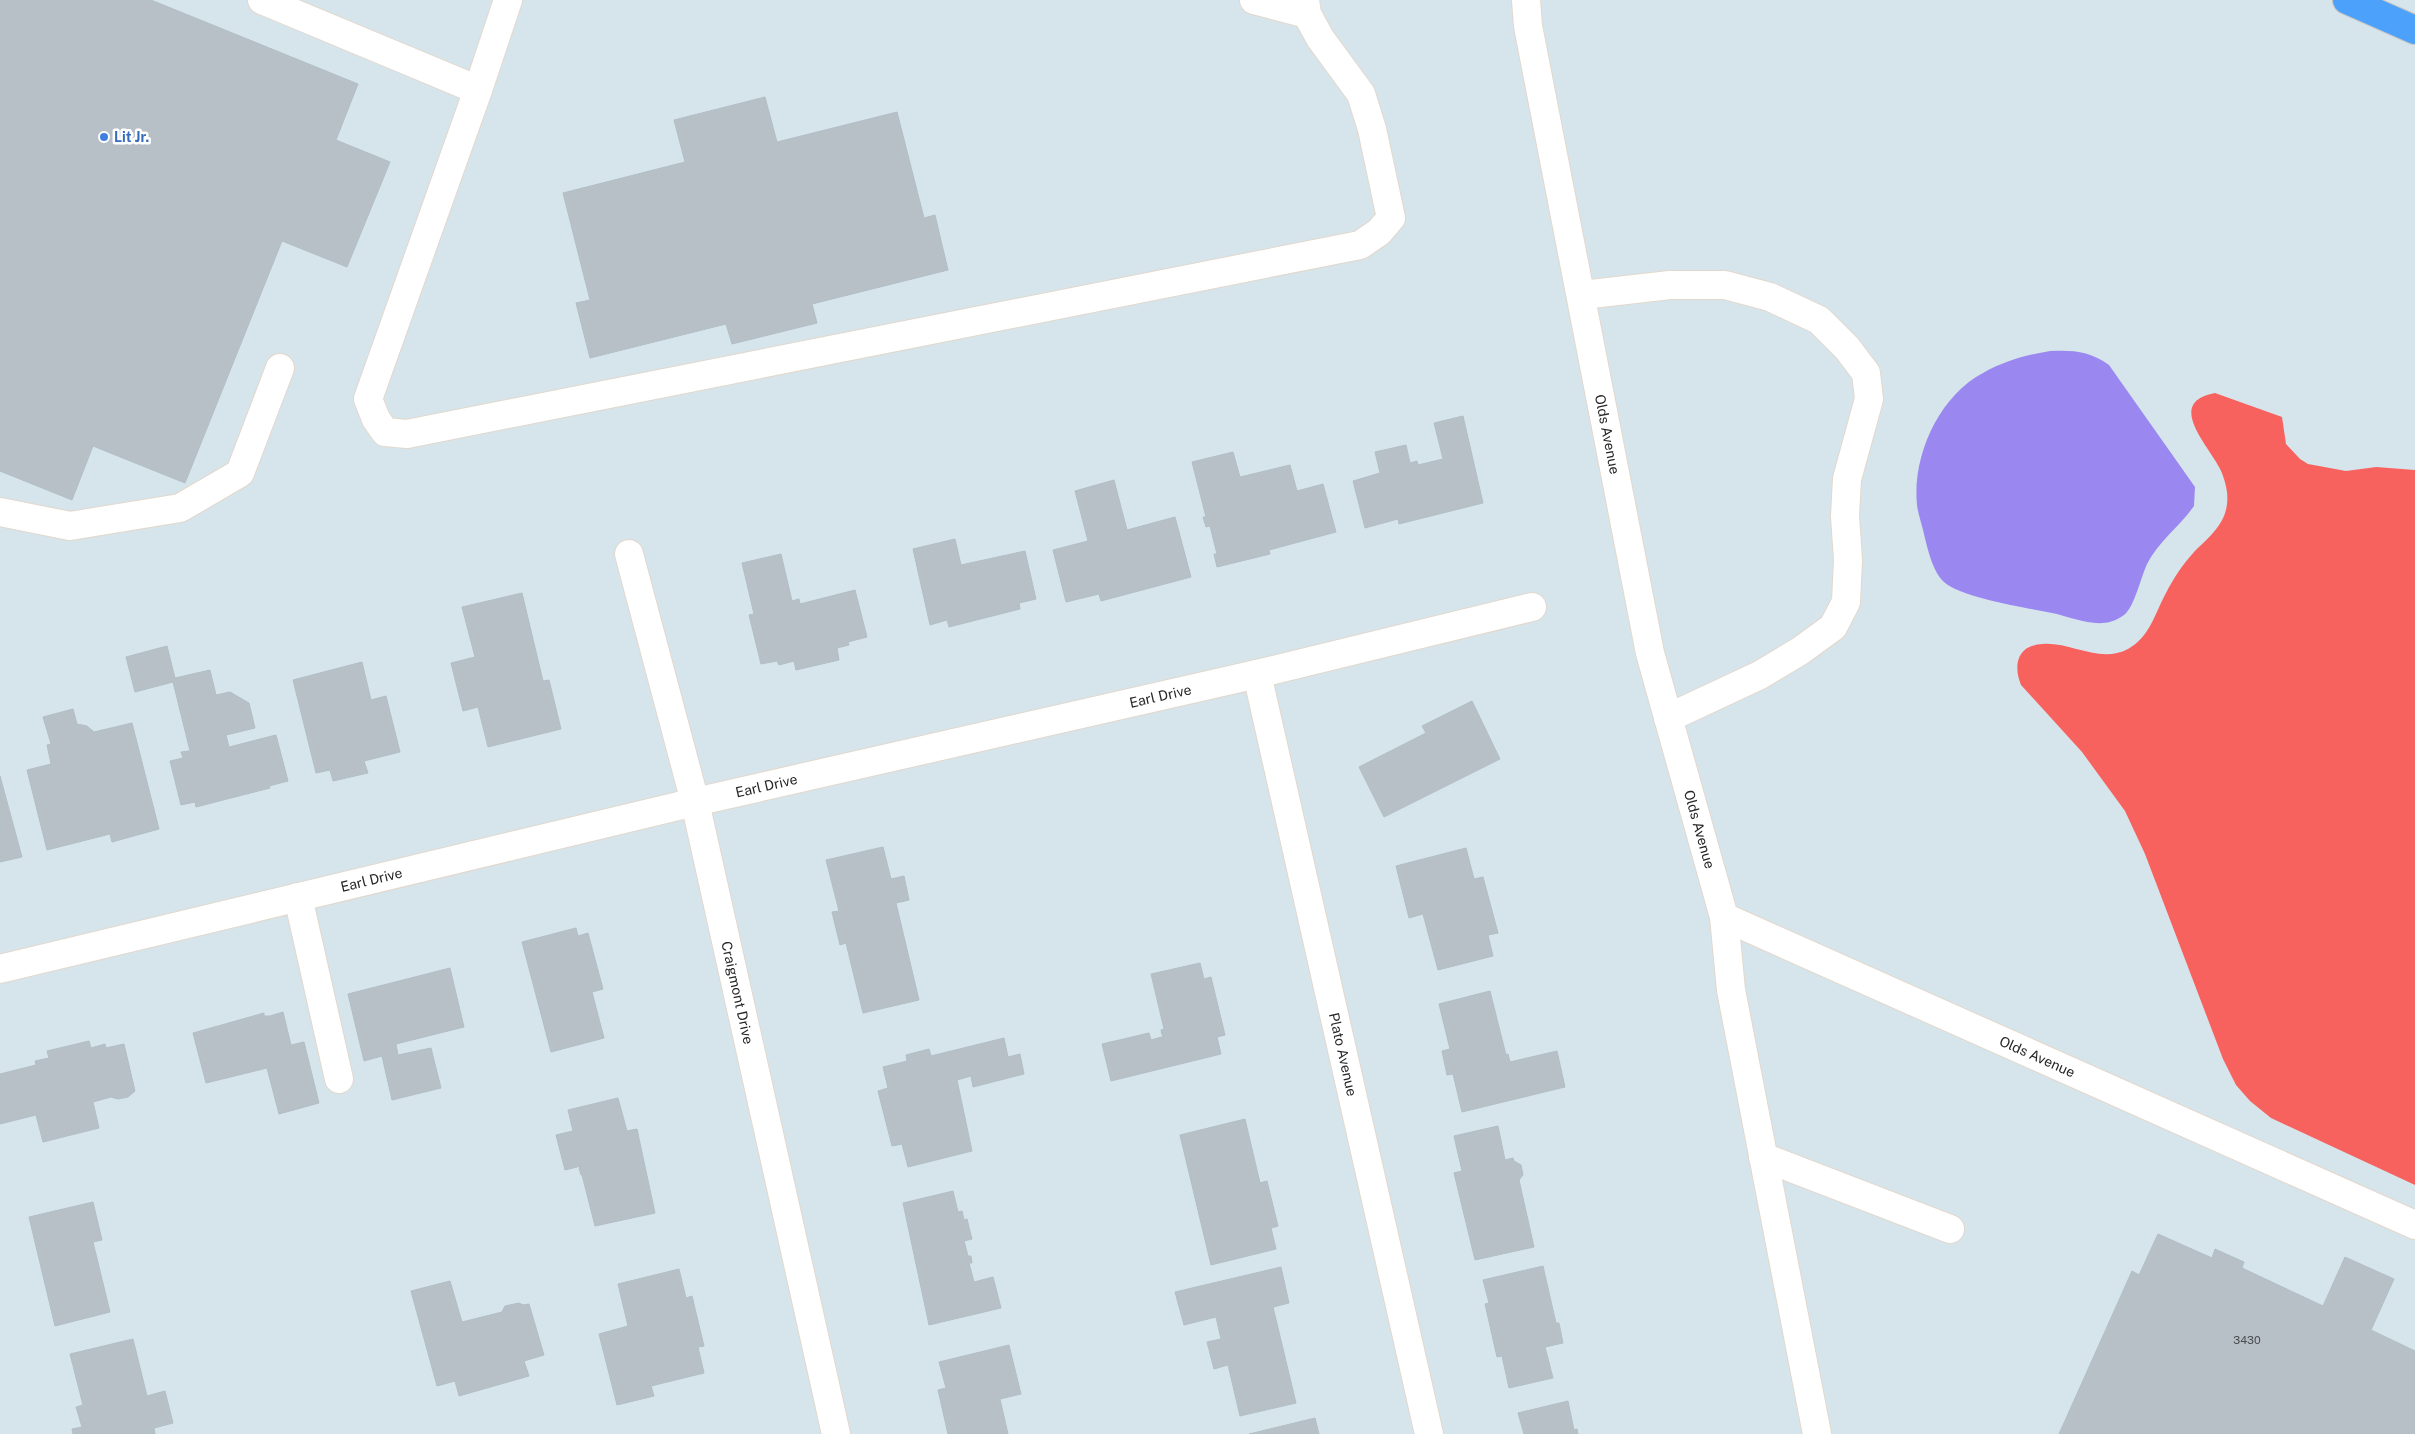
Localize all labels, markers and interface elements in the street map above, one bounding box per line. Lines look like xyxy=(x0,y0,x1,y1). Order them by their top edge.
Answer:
place label: Lit Jr. xyxy=(114,129,149,145)
marker: Lit Jr. xyxy=(98,131,110,143)
street label: Olds Avenue xyxy=(1592,393,1623,476)
street label: Earl Drive xyxy=(1128,681,1193,711)
street label: Earl Drive xyxy=(734,771,799,801)
street label: Olds Avenue xyxy=(1681,788,1718,871)
street label: Earl Drive xyxy=(339,865,404,895)
street label: Craigmont Drive xyxy=(718,940,757,1046)
street label: Plato Avenue xyxy=(1326,1011,1360,1098)
street label: Olds Avenue xyxy=(1997,1033,2078,1080)
house number: 3430 xyxy=(2233,1334,2261,1346)

